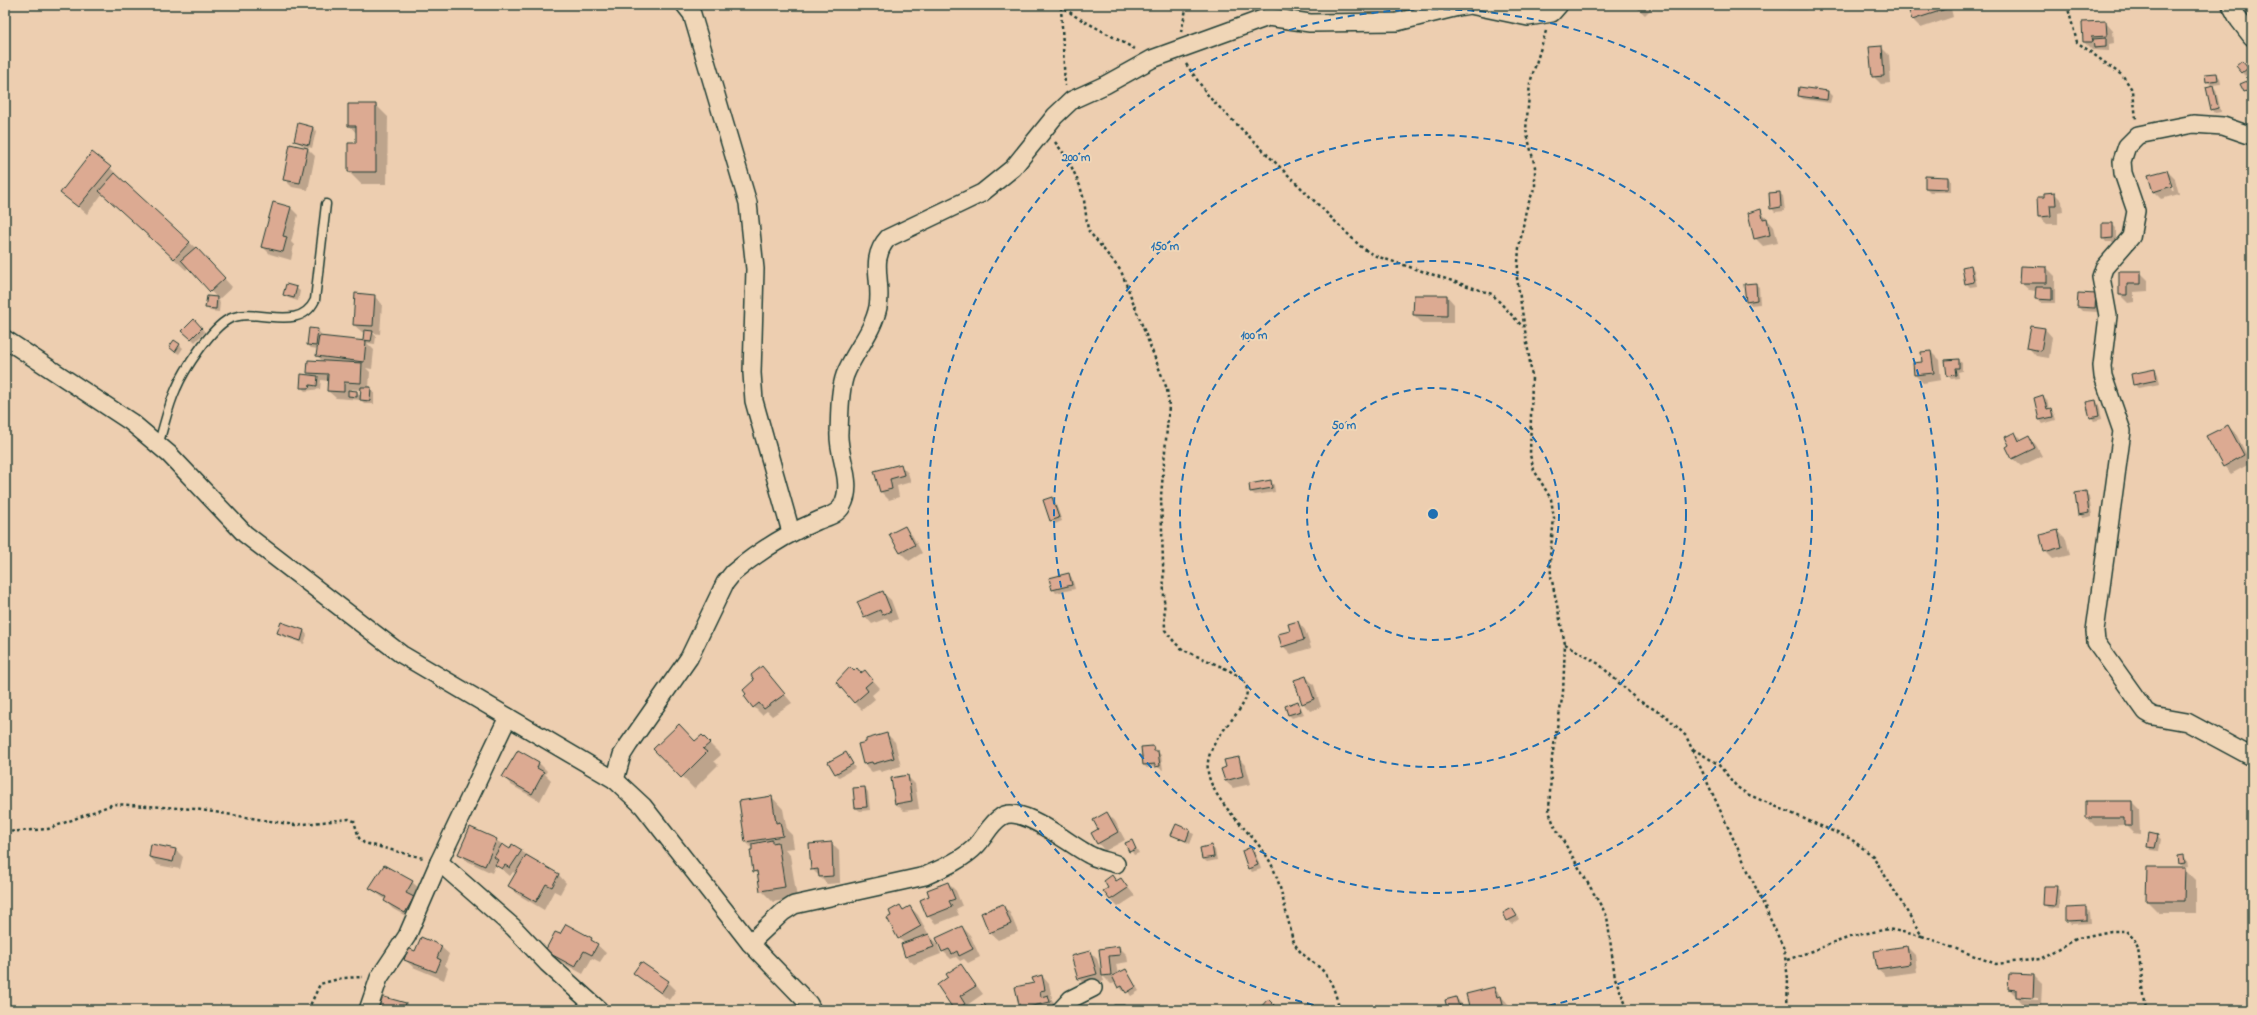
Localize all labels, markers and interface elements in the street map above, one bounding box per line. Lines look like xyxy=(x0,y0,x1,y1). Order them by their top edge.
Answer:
text: 200 m xyxy=(1061,149,1091,167)
text: 150 m xyxy=(1151,238,1180,256)
text: 100 m xyxy=(1241,327,1268,345)
text: 50 m xyxy=(1332,417,1357,435)
centre of rings xyxy=(1426,507,1440,521)

